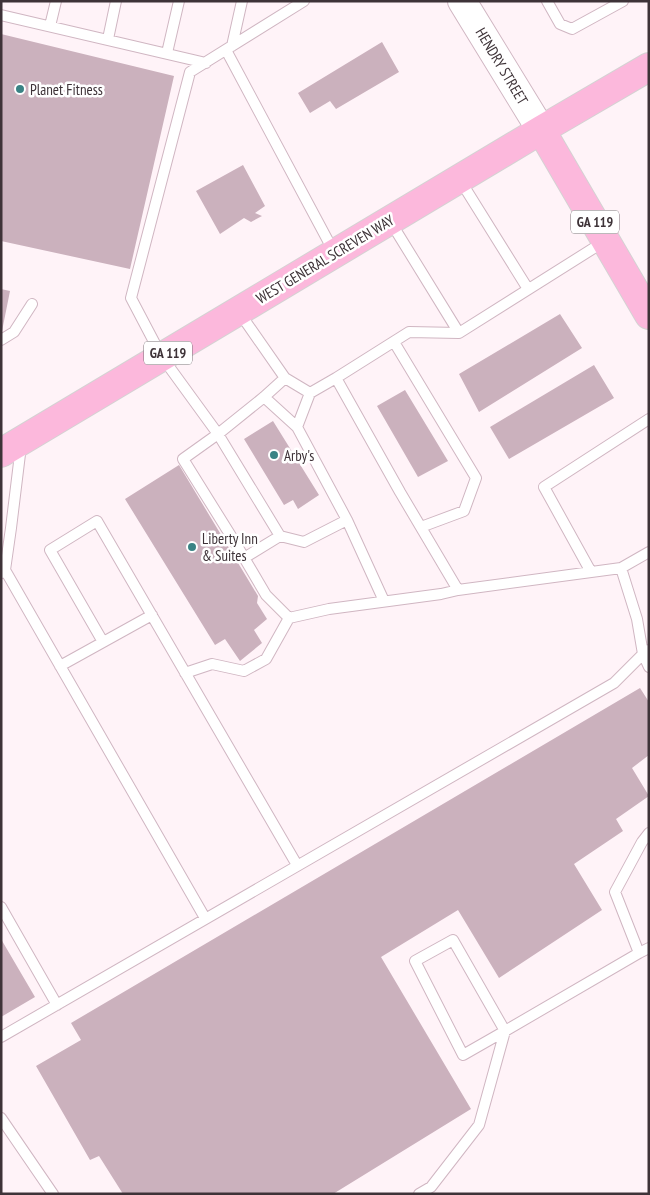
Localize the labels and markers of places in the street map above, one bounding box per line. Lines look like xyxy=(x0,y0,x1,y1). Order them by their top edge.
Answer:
place label: Planet Fitness xyxy=(30,80,103,99)
marker: Planet Fitness xyxy=(14,83,26,95)
place label: Arby's xyxy=(284,446,314,465)
marker: Arby's xyxy=(268,449,280,461)
place label: Liberty Inn & Suites xyxy=(202,529,258,565)
marker: Liberty Inn & Suites xyxy=(186,541,198,553)

